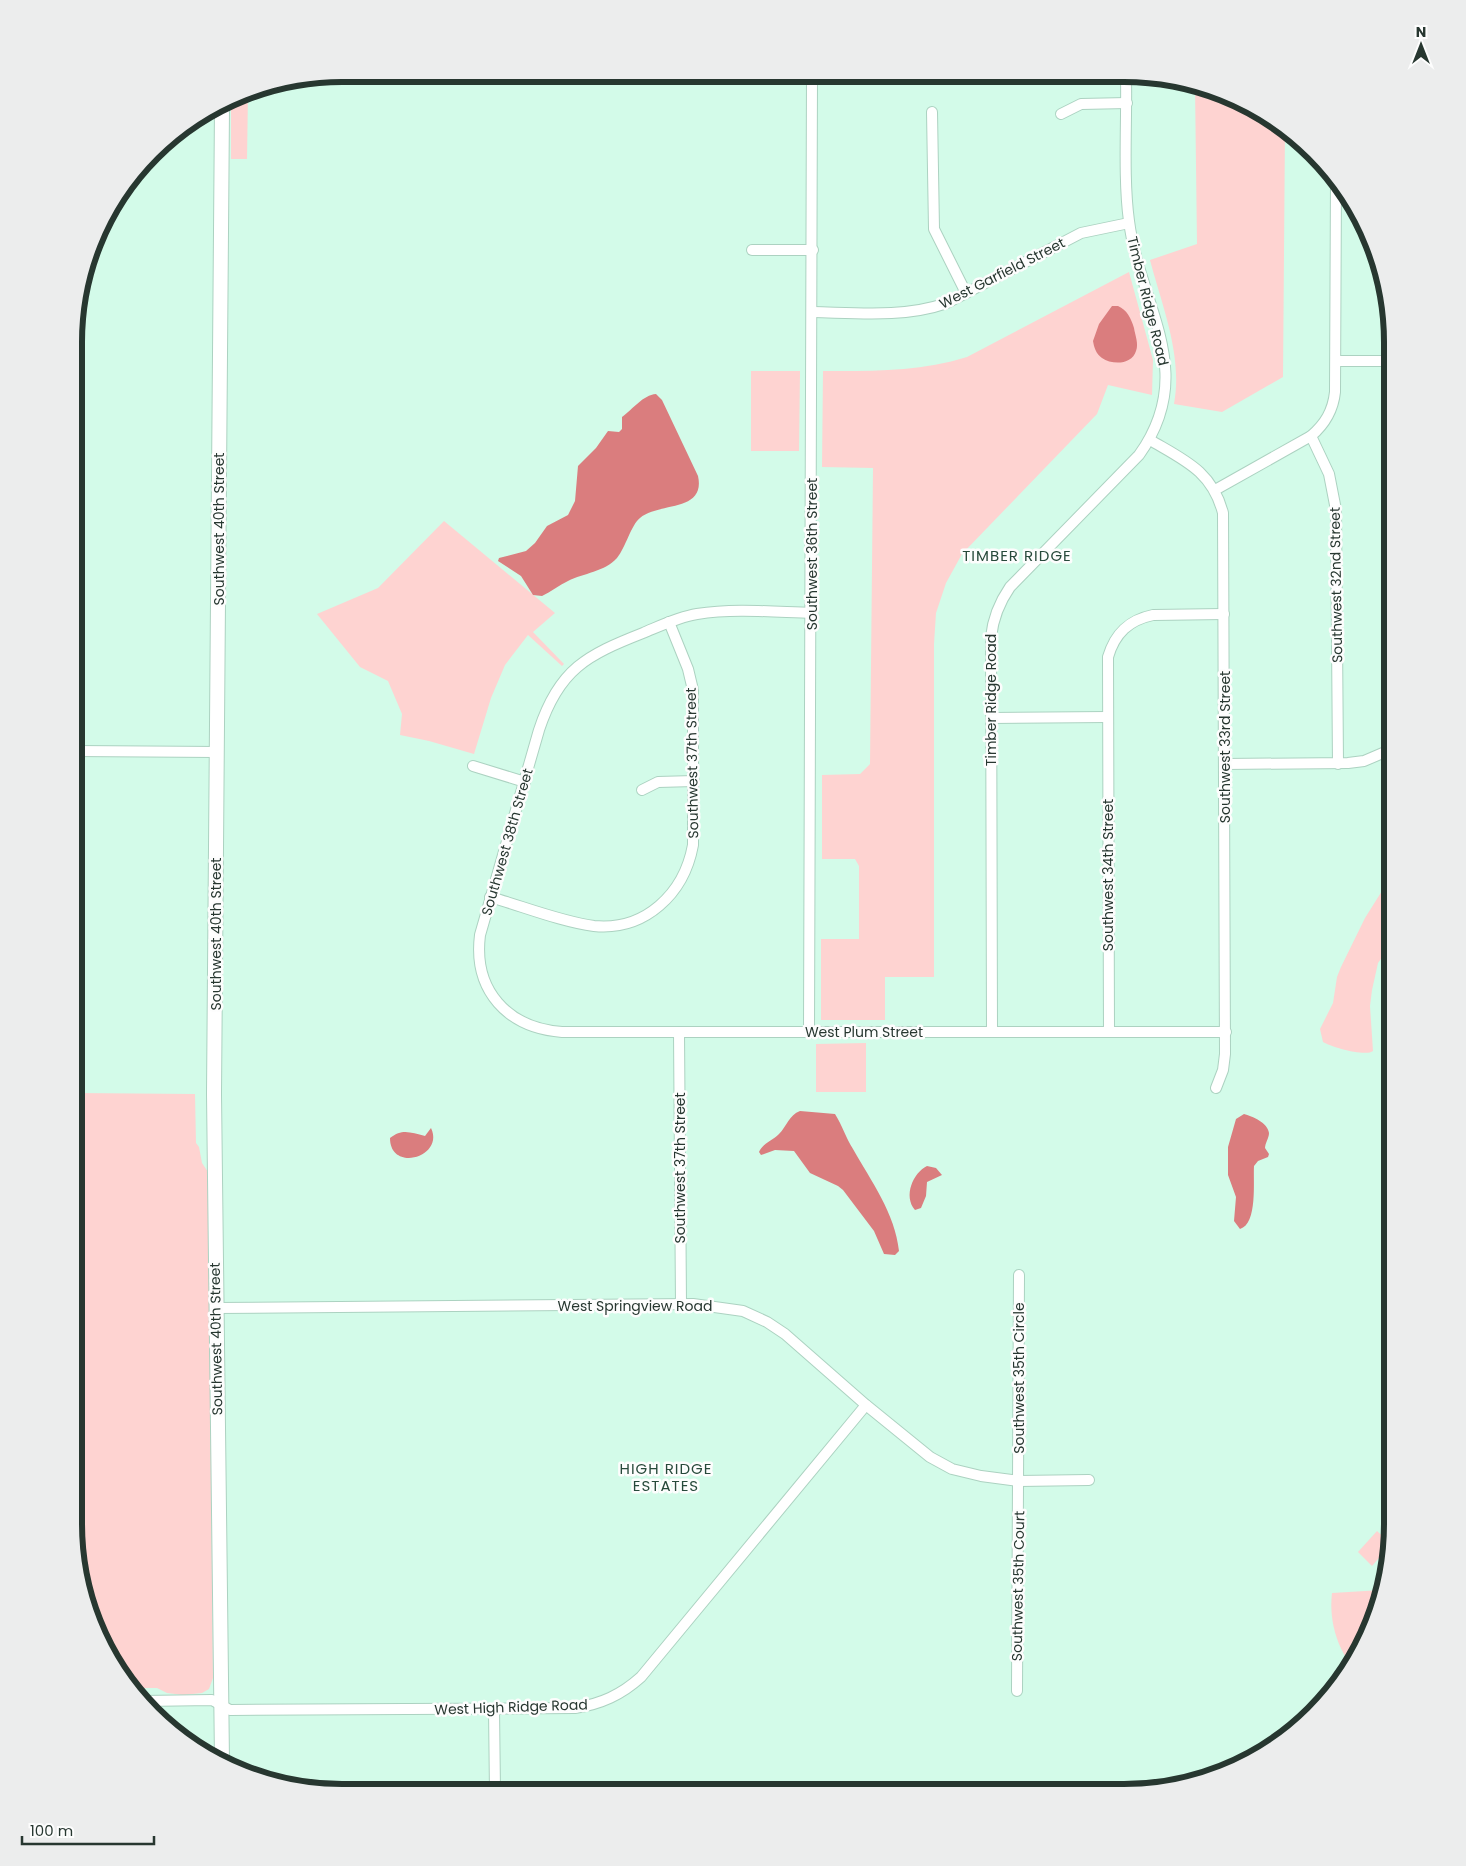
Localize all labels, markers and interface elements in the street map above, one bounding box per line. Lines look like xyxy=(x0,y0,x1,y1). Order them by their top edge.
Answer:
north arrow xyxy=(1396,20,1446,70)
text: N xyxy=(1416,22,1426,42)
street label: West Garfield Street xyxy=(936,233,1068,313)
street label: Timber Ridge Road xyxy=(1122,234,1174,368)
street label: Southwest 40th Street xyxy=(209,453,229,605)
street label: Southwest 36th Street xyxy=(802,478,822,630)
street label: Southwest 32nd Street xyxy=(1325,507,1347,663)
district label: TIMBER RIDGE xyxy=(962,545,1072,566)
street label: Timber Ridge Road xyxy=(981,634,1001,766)
street label: Southwest 33rd Street xyxy=(1215,671,1235,823)
street label: Southwest 37th Street xyxy=(681,687,703,839)
street label: Southwest 38th Street xyxy=(476,766,538,918)
street label: Southwest 34th Street xyxy=(1098,799,1118,951)
street label: Southwest 40th Street xyxy=(206,858,226,1010)
street label: West Plum Street xyxy=(805,1022,923,1042)
street label: Southwest 37th Street xyxy=(670,1092,690,1244)
street label: Southwest 40th Street xyxy=(205,1262,227,1416)
street label: West Springview Road xyxy=(558,1296,712,1316)
street label: Southwest 35th Circle xyxy=(1009,1302,1029,1454)
district label: HIGH RIDGE ESTATES xyxy=(620,1458,712,1496)
street label: Southwest 35th Court xyxy=(1007,1511,1029,1661)
street label: West High Ridge Road xyxy=(434,1694,588,1720)
scale bar xyxy=(22,1814,155,1846)
text: 100 m xyxy=(30,1820,73,1841)

